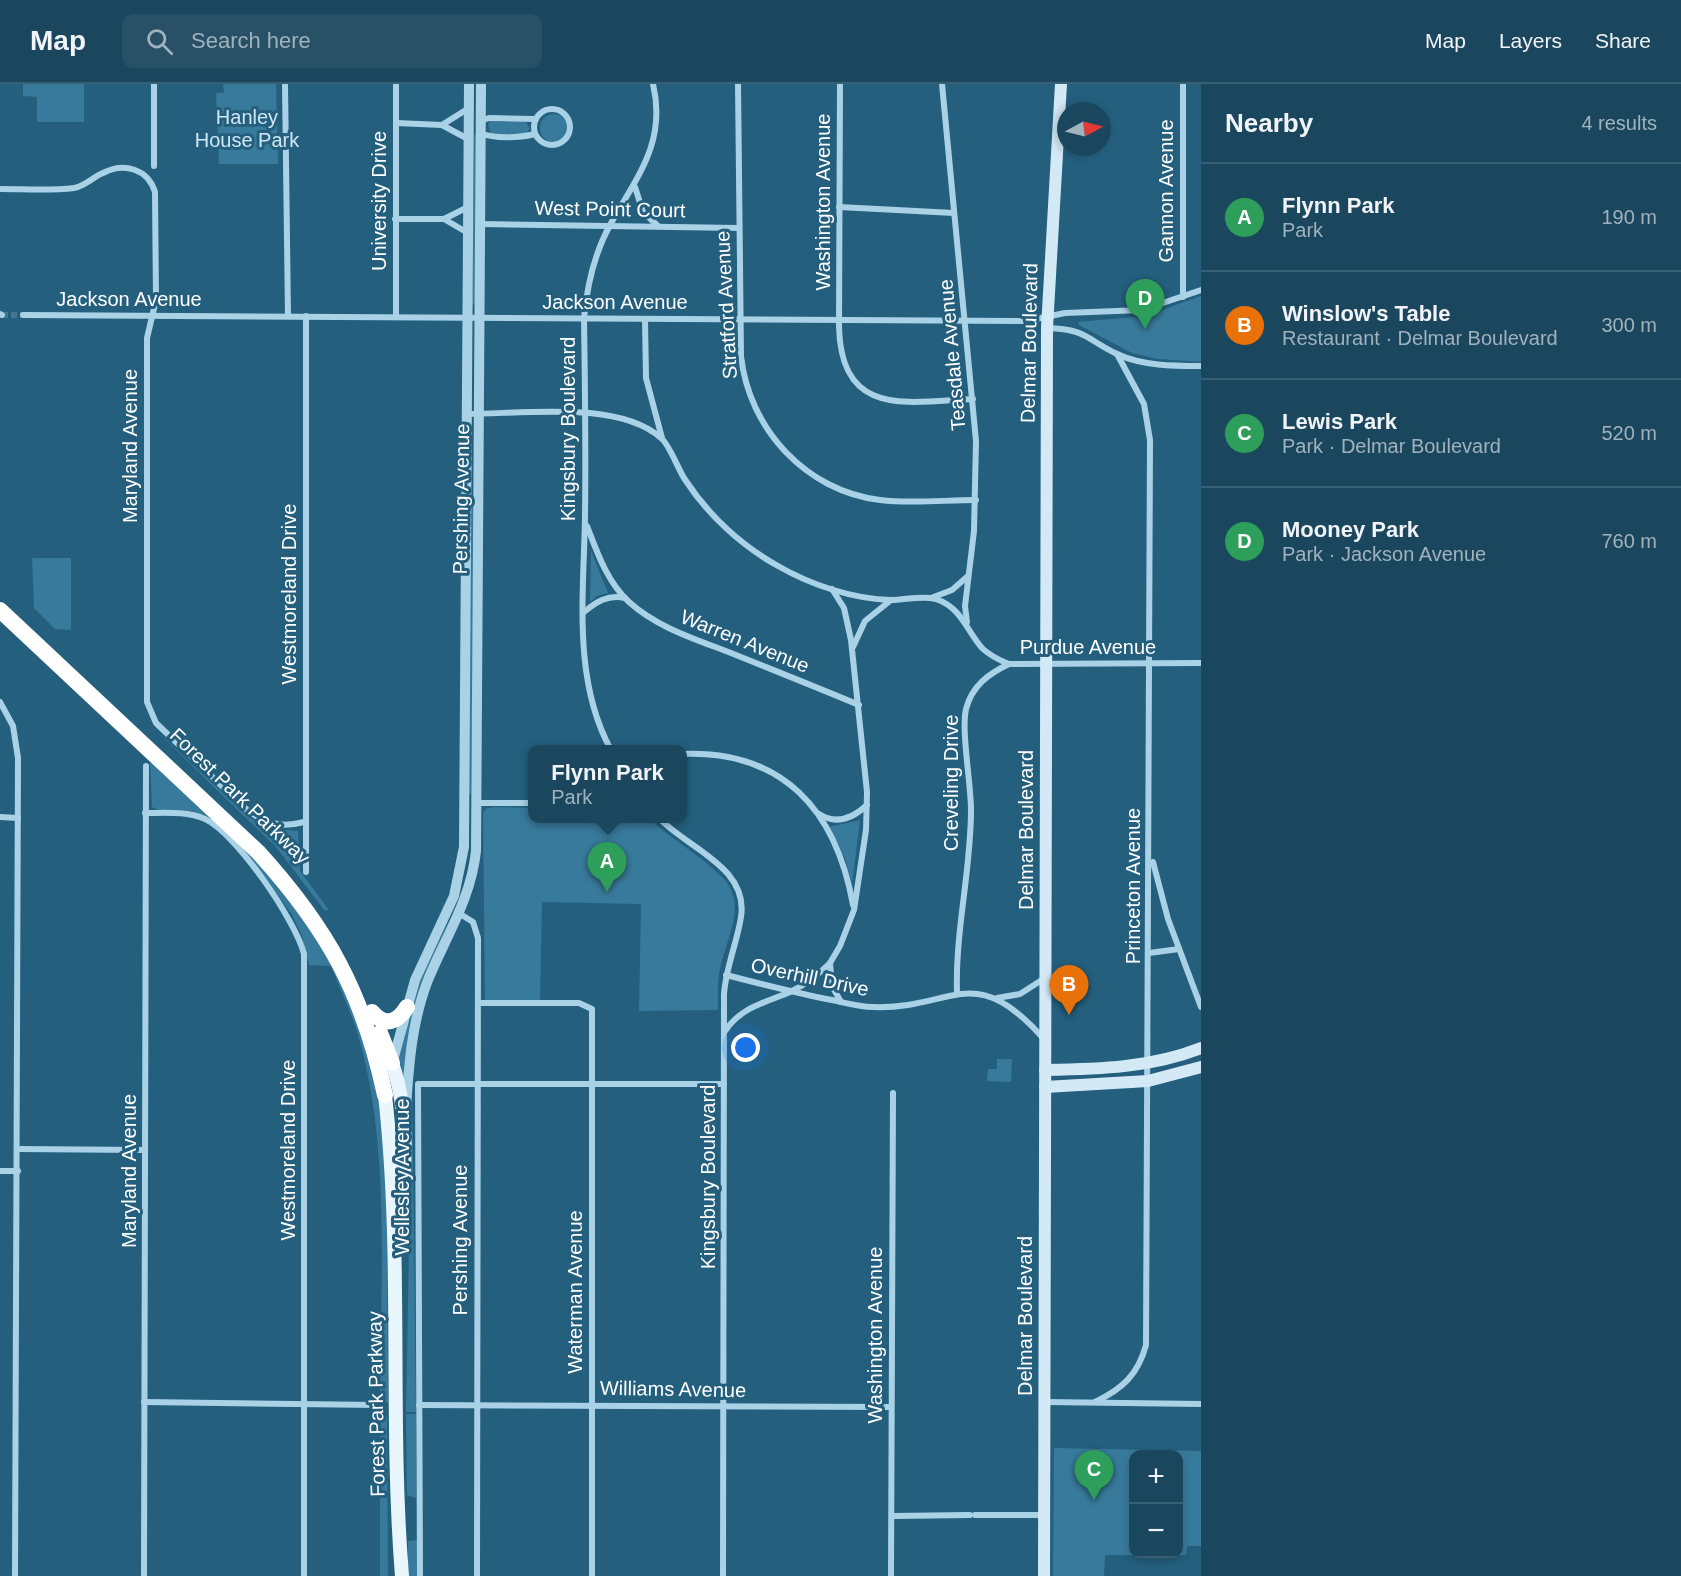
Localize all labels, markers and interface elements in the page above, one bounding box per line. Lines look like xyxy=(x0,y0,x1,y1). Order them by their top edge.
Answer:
search box xyxy=(122,14,542,68)
text: Map xyxy=(30,25,86,56)
icon: search xyxy=(143,25,176,58)
text: Search here xyxy=(191,28,311,53)
text: Map xyxy=(1425,29,1466,52)
text: Layers xyxy=(1499,29,1562,52)
text: Share xyxy=(1595,29,1651,52)
north arrow xyxy=(1057,102,1111,156)
park label: Hanley House Park xyxy=(195,106,300,151)
text: Nearby xyxy=(1225,108,1313,138)
text: 4 results xyxy=(1581,112,1657,134)
street label: Washington Avenue xyxy=(812,114,834,290)
street label: Gannon Avenue xyxy=(1155,119,1177,263)
street label: University Drive xyxy=(368,131,390,271)
text: Flynn Park xyxy=(1282,193,1394,218)
street label: West Point Court xyxy=(534,197,686,221)
text: A xyxy=(1237,206,1252,228)
text: 190 m xyxy=(1601,206,1657,228)
text: Park xyxy=(1282,219,1323,241)
street label: Stratford Avenue xyxy=(711,230,741,380)
street label: Delmar Boulevard xyxy=(1017,263,1041,423)
street label: Teasdale Avenue xyxy=(934,278,970,432)
pin: D xyxy=(1126,280,1164,329)
street label: Jackson Avenue xyxy=(56,288,202,310)
street label: Jackson Avenue xyxy=(542,291,688,313)
text: Winslow's Table xyxy=(1282,301,1450,326)
text: B xyxy=(1237,314,1252,336)
text: 300 m xyxy=(1601,314,1657,336)
text: Restaurant · Delmar Boulevard xyxy=(1282,327,1558,349)
street label: Kingsbury Boulevard xyxy=(557,337,579,521)
street label: Maryland Avenue xyxy=(119,369,141,523)
text: Lewis Park xyxy=(1282,409,1397,434)
text: C xyxy=(1237,422,1252,444)
text: 520 m xyxy=(1601,422,1657,444)
street label: Pershing Avenue xyxy=(449,423,473,575)
text: Park · Delmar Boulevard xyxy=(1282,435,1501,457)
street label: Westmoreland Drive xyxy=(278,504,300,684)
text: Mooney Park xyxy=(1282,517,1419,542)
text: D xyxy=(1237,530,1252,552)
text: 760 m xyxy=(1601,530,1657,552)
text: Park · Jackson Avenue xyxy=(1282,543,1486,565)
street label: Warren Avenue xyxy=(677,605,813,677)
street label: Purdue Avenue xyxy=(1020,636,1156,658)
street label: Creveling Drive xyxy=(940,715,962,851)
street label: Forest Park Parkway xyxy=(166,724,314,868)
popup xyxy=(528,745,687,823)
street label: Delmar Boulevard xyxy=(1015,750,1037,910)
text: Flynn Park xyxy=(551,760,664,785)
text: Park xyxy=(551,786,592,808)
street label: Princeton Avenue xyxy=(1122,808,1144,964)
pin: A xyxy=(588,842,626,892)
street label: Overhill Drive xyxy=(749,954,871,1000)
pin: B xyxy=(1050,966,1088,1015)
your location xyxy=(731,1033,760,1062)
street label: Westmoreland Drive xyxy=(277,1060,299,1240)
street label: Kingsbury Boulevard xyxy=(697,1085,719,1269)
street label: Maryland Avenue xyxy=(118,1094,140,1248)
street label: Wellesley Avenue xyxy=(391,1098,413,1256)
street label: Pershing Avenue xyxy=(449,1165,471,1315)
street label: Waterman Avenue xyxy=(564,1210,586,1374)
street label: Delmar Boulevard xyxy=(1014,1236,1036,1396)
street label: Washington Avenue xyxy=(864,1247,886,1423)
street label: Forest Park Parkway xyxy=(363,1311,389,1497)
street label: Williams Avenue xyxy=(600,1377,746,1401)
pin: C xyxy=(1074,1450,1114,1500)
map controls xyxy=(1129,1450,1183,1558)
button: + xyxy=(1129,1450,1183,1504)
button: − xyxy=(1129,1504,1183,1558)

